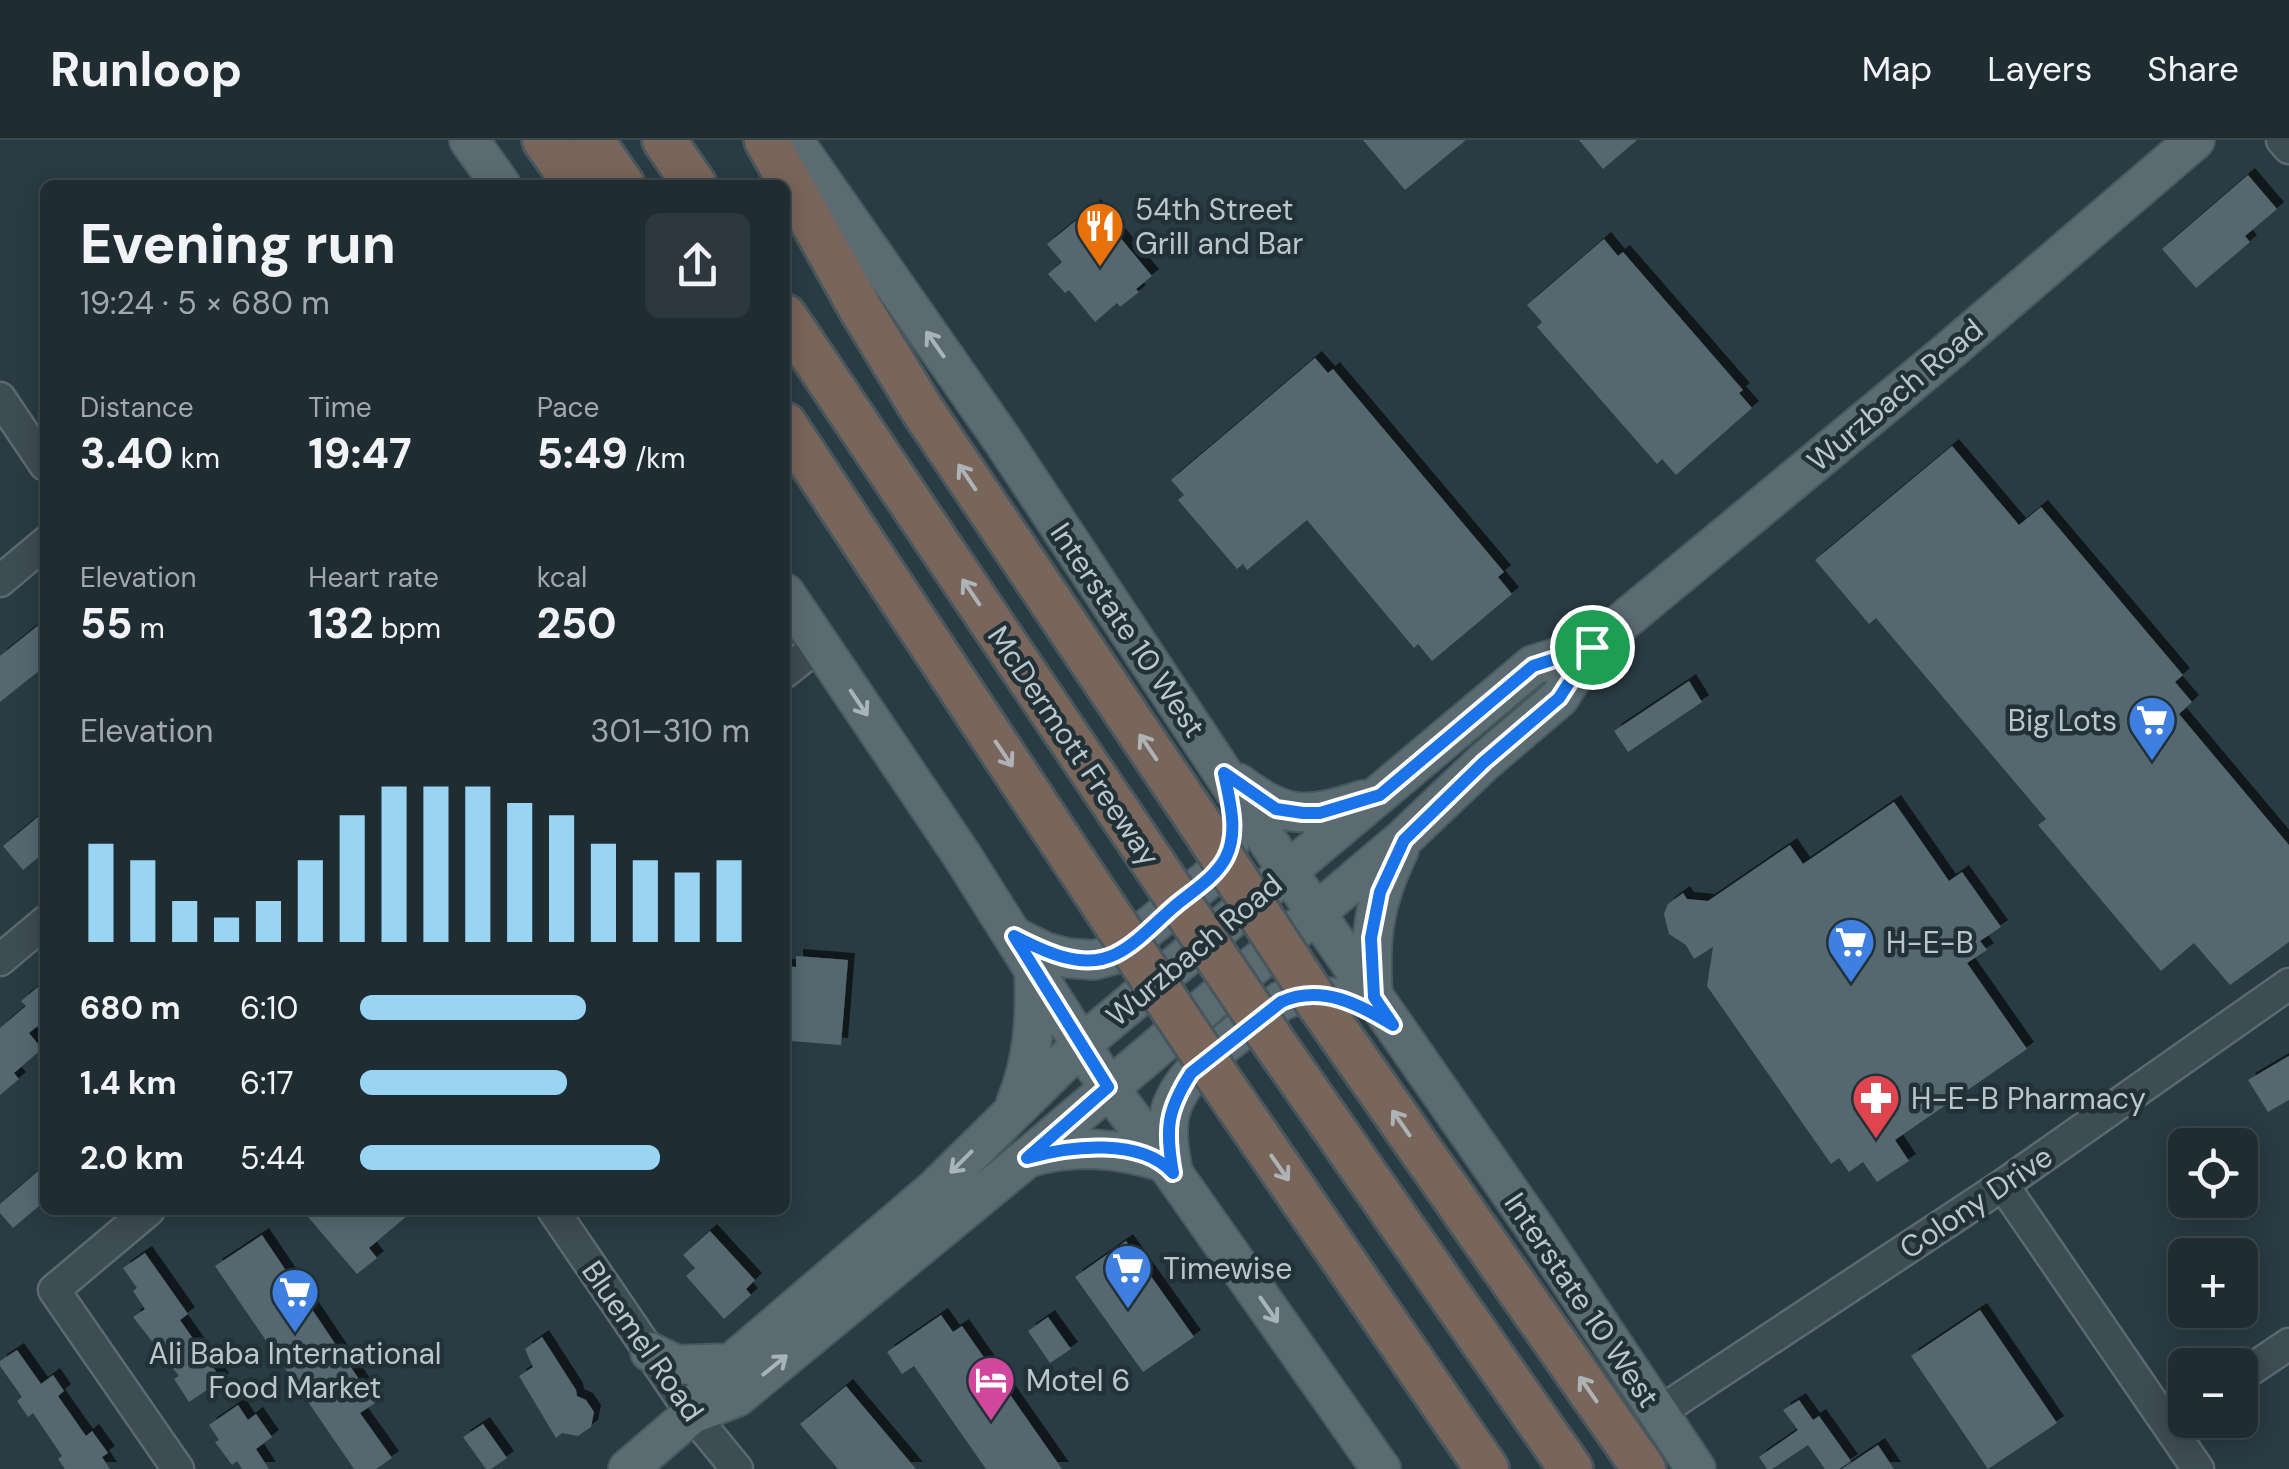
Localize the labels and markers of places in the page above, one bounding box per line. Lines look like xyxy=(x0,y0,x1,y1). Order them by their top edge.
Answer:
place label: 54th Street Grill and Bar xyxy=(1135,190,1303,263)
restaurant icon: 54th Street Grill and Bar xyxy=(1074,200,1126,268)
pin xyxy=(1550,605,1635,690)
supermarket icon: Big Lots xyxy=(2126,694,2178,762)
place label: Big Lots xyxy=(2008,701,2117,740)
supermarket icon: H-E-B xyxy=(1825,916,1877,984)
place label: H-E-B xyxy=(1886,923,1974,962)
pharmacy icon: H-E-B Pharmacy xyxy=(1850,1072,1902,1140)
place label: H-E-B Pharmacy xyxy=(1911,1079,2146,1118)
supermarket icon: Timewise xyxy=(1102,1242,1154,1310)
place label: Timewise xyxy=(1163,1249,1292,1288)
supermarket icon: Ali Baba International Food Market xyxy=(269,1266,321,1334)
place label: Ali Baba International Food Market xyxy=(148,1334,442,1407)
hotel icon: Motel 6 xyxy=(965,1354,1017,1422)
place label: Motel 6 xyxy=(1026,1361,1130,1400)

